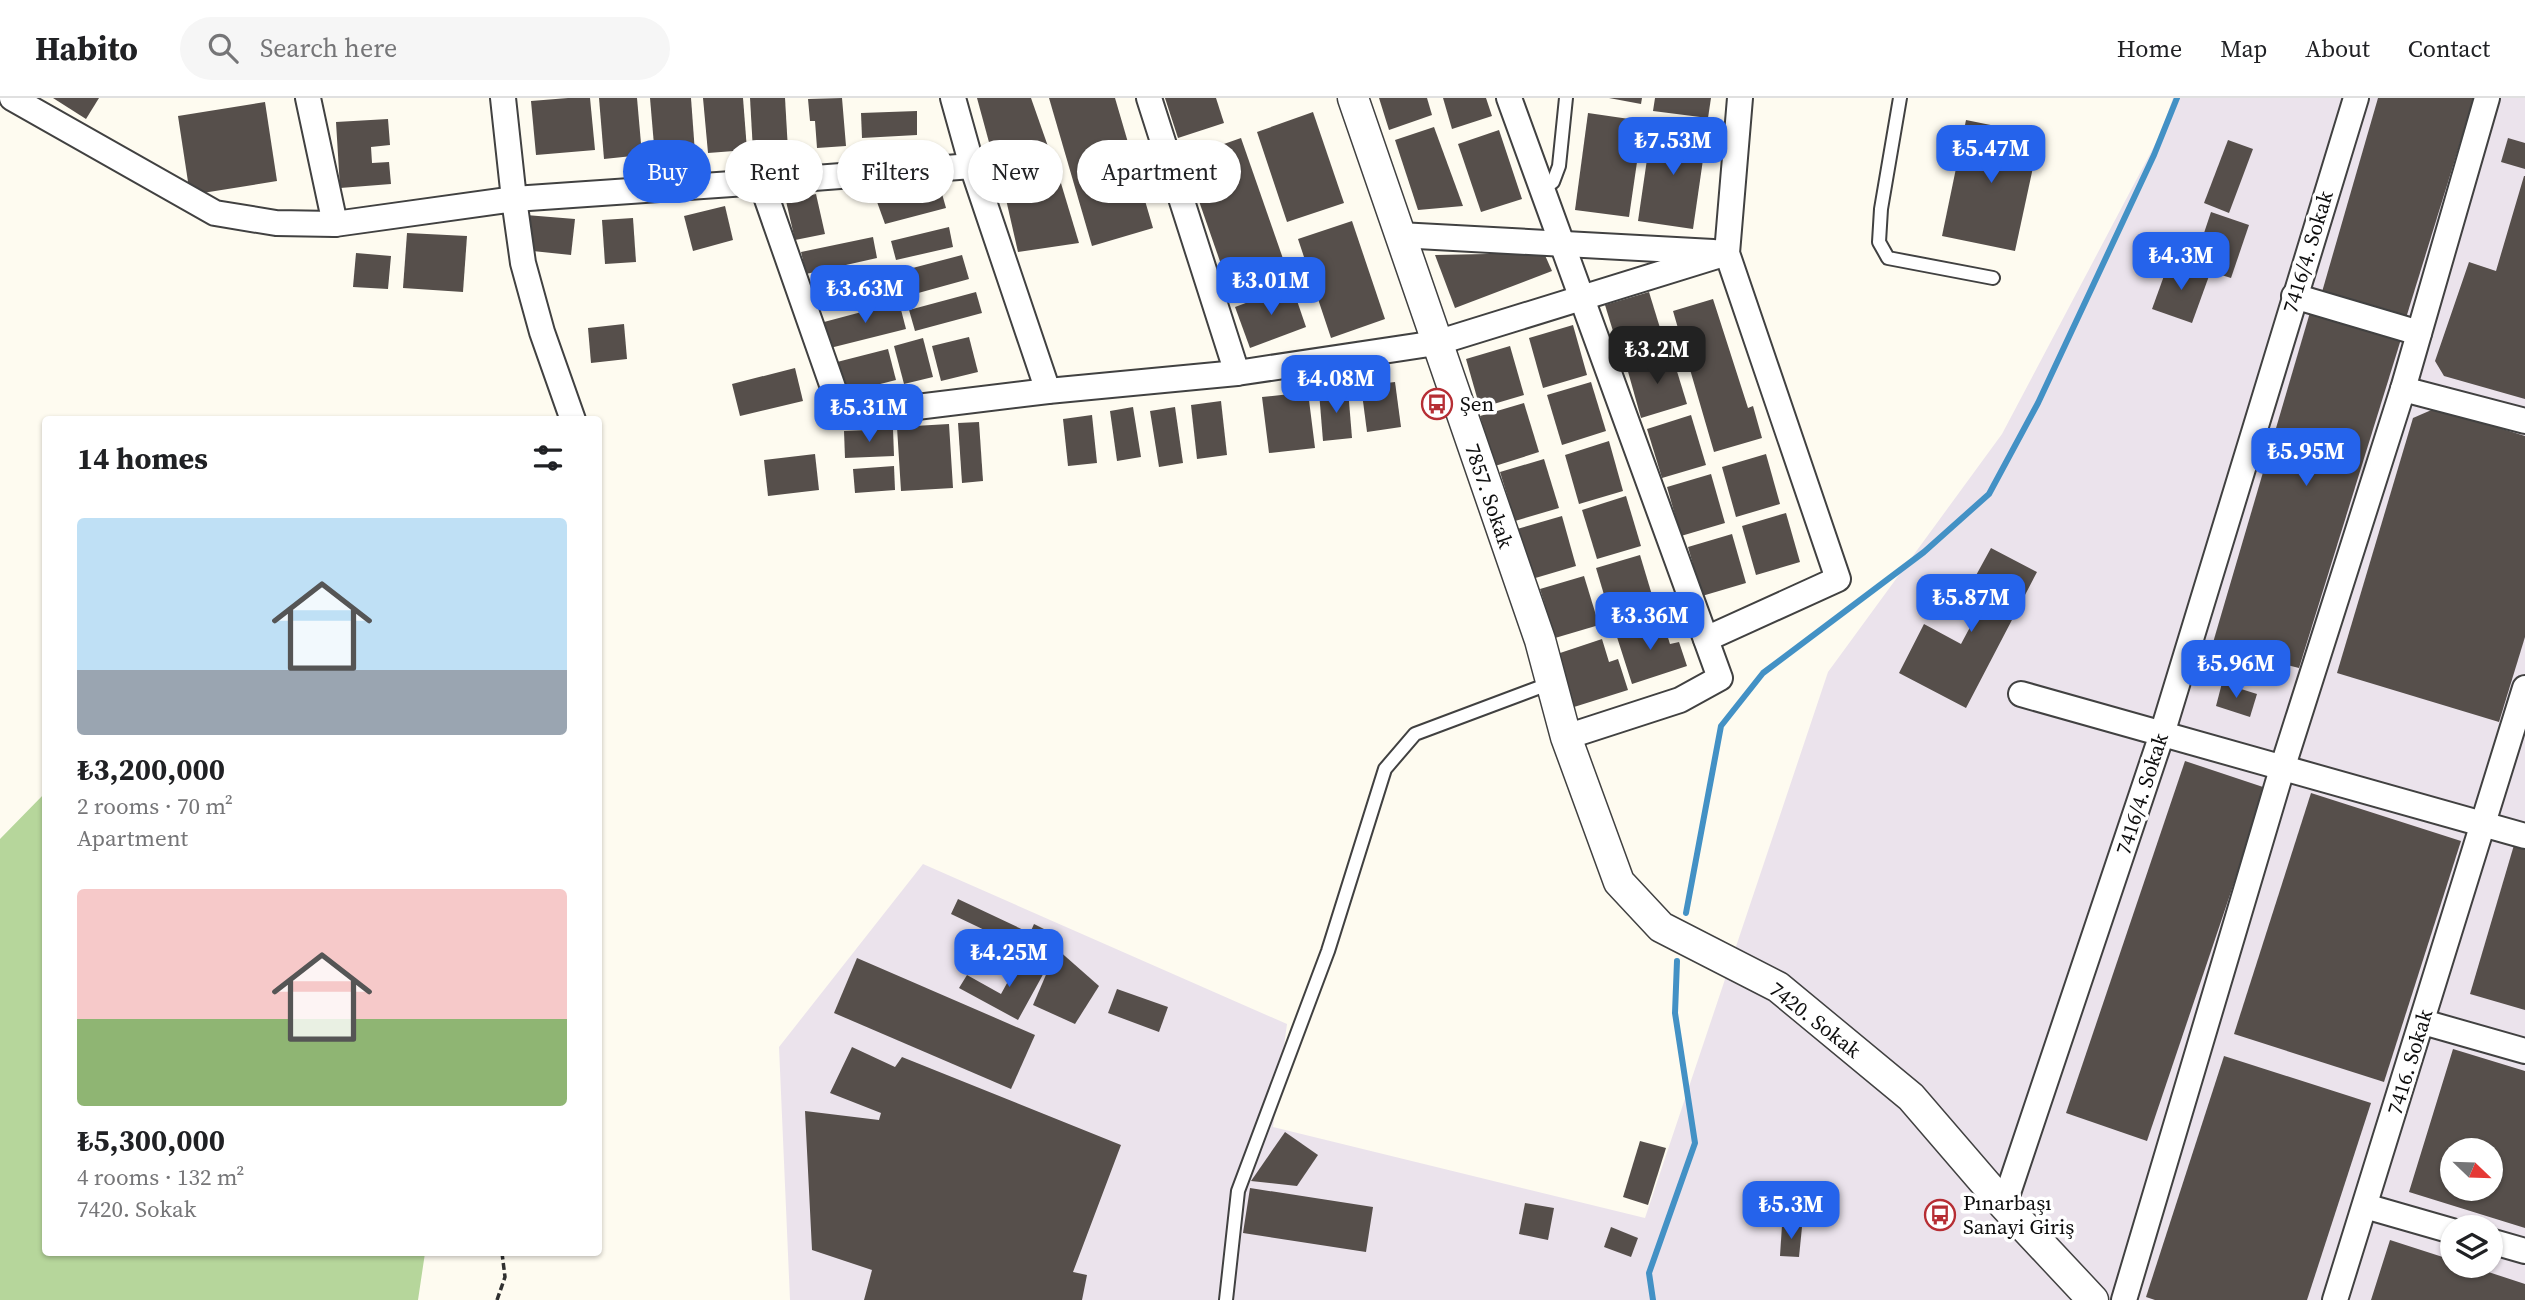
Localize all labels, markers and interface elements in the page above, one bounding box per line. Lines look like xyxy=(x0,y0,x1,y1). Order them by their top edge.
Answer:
search box xyxy=(180,17,670,80)
text: Habito xyxy=(35,26,138,71)
icon: search xyxy=(204,29,242,67)
text: Search here xyxy=(260,30,397,66)
text: Home xyxy=(2117,32,2182,65)
text: Map xyxy=(2220,32,2267,65)
text: About xyxy=(2305,32,2370,65)
text: Contact xyxy=(2408,32,2490,65)
pin: ₺7.53M xyxy=(1616,118,1730,177)
text: ₺7.53M xyxy=(1634,124,1712,156)
pin: ₺5.47M xyxy=(1934,126,2048,185)
text: ₺5.47M xyxy=(1952,132,2030,164)
chip: Buy xyxy=(623,140,711,203)
chip: Rent xyxy=(725,140,823,203)
chip: Filters xyxy=(837,140,954,203)
chip: New xyxy=(968,140,1063,203)
chip: Apartment xyxy=(1077,140,1241,203)
street label: 7416/4. Sokak xyxy=(2275,187,2340,317)
pin: ₺4.3M xyxy=(2132,232,2230,292)
text: ₺4.3M xyxy=(2149,239,2213,271)
pin: ₺3.01M xyxy=(1214,258,1328,317)
text: ₺3.01M xyxy=(1232,264,1310,296)
pin: ₺3.63M xyxy=(808,266,922,325)
text: ₺3.63M xyxy=(826,272,904,304)
pin: ₺3.2M xyxy=(1608,327,1706,386)
text: ₺3.2M xyxy=(1625,333,1689,365)
pin: ₺4.08M xyxy=(1279,356,1393,415)
text: ₺4.08M xyxy=(1297,362,1375,394)
pin: ₺5.31M xyxy=(812,384,926,444)
bus stop icon: Şen xyxy=(1420,387,1454,421)
place label: Şen xyxy=(1460,389,1494,418)
text: ₺5.31M xyxy=(830,391,908,423)
pin: ₺5.95M xyxy=(2249,428,2363,488)
text: ₺5.95M xyxy=(2267,435,2345,467)
text: 14 homes xyxy=(77,438,208,479)
icon: filters xyxy=(529,439,567,477)
street label: 7857. Sokak xyxy=(1458,440,1521,553)
icon: home xyxy=(259,563,385,689)
pin: ₺5.87M xyxy=(1914,574,2028,634)
text: ₺5.87M xyxy=(1932,581,2010,613)
pin: ₺3.36M xyxy=(1593,592,1707,652)
text: ₺3.36M xyxy=(1611,599,1689,631)
pin: ₺5.96M xyxy=(2179,640,2293,700)
text: ₺5.96M xyxy=(2197,647,2275,679)
street label: 7416/4. Sokak xyxy=(2108,729,2175,858)
text: ₺3,200,000 xyxy=(77,749,225,790)
text: 2 rooms · 70 m² xyxy=(77,790,233,822)
text: Apartment xyxy=(77,822,188,854)
pin: ₺4.25M xyxy=(952,930,1066,989)
icon: home xyxy=(259,934,385,1060)
text: ₺4.25M xyxy=(970,936,1048,968)
street label: 7420. Sokak xyxy=(1763,975,1868,1065)
street label: 7416. Sokak xyxy=(2380,1005,2439,1118)
text: ₺5,300,000 xyxy=(77,1120,225,1161)
north arrow xyxy=(2440,1138,2502,1200)
map controls xyxy=(2440,1138,2503,1278)
text: 4 rooms · 132 m² xyxy=(77,1161,244,1193)
pin: ₺5.3M xyxy=(1742,1182,1840,1241)
text: ₺5.3M xyxy=(1759,1188,1823,1220)
place label: Pınarbaşı Sanayi Giriş xyxy=(1963,1188,2074,1241)
text: 7420. Sokak xyxy=(77,1193,196,1225)
bus stop icon: Pınarbaşı Sanayi Giriş xyxy=(1923,1198,1957,1232)
button: layers xyxy=(2440,1215,2503,1278)

